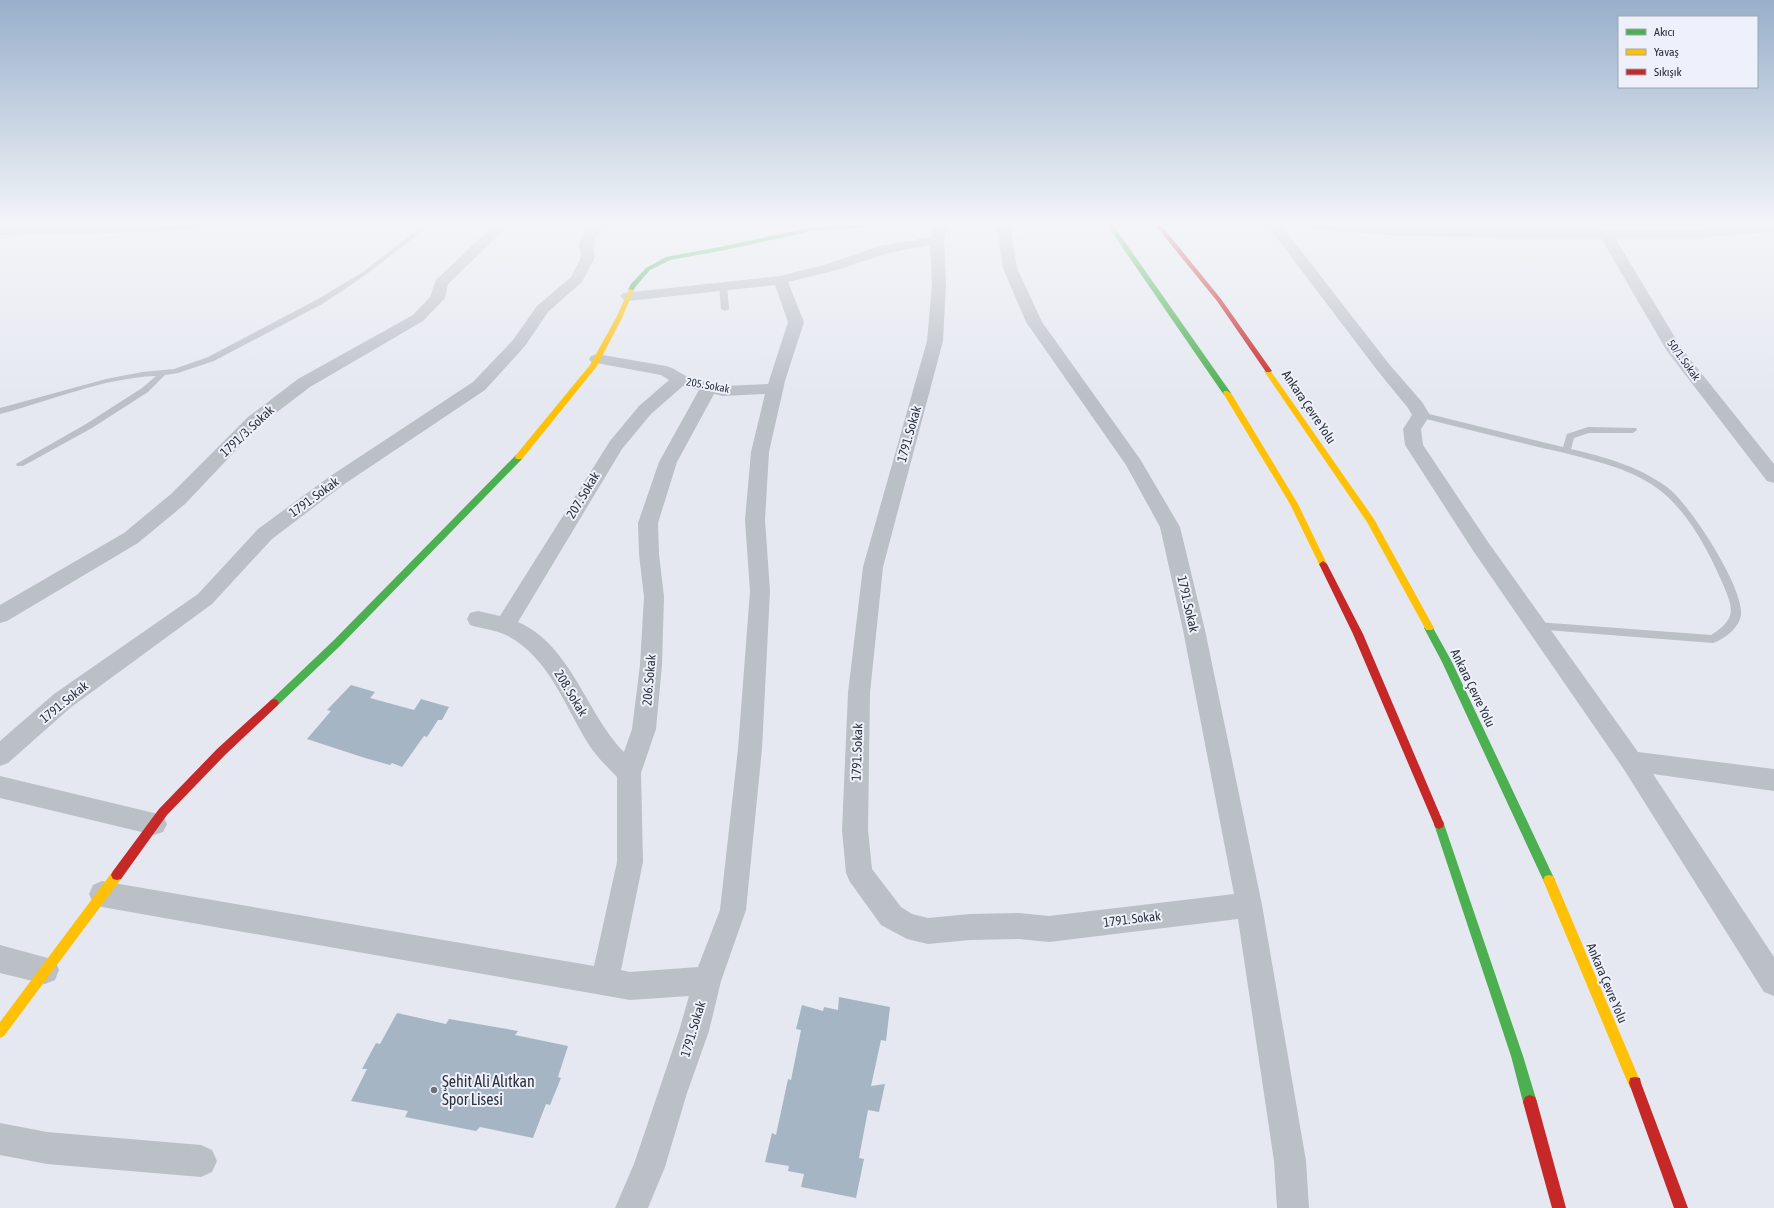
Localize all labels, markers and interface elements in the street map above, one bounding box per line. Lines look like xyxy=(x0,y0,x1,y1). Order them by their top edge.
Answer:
legend xyxy=(1618,16,1758,88)
text: Akıcı xyxy=(1654,25,1675,39)
text: Yavaş xyxy=(1654,45,1679,59)
text: Sıkışık xyxy=(1654,65,1682,79)
street label: 50/1. Sokak xyxy=(1665,337,1703,383)
street label: Ankara Çevre Yolu xyxy=(1279,367,1339,447)
street label: 205. Sokak xyxy=(686,375,731,395)
street label: 1791/3. Sokak xyxy=(217,402,277,460)
street label: 1791. Sokak xyxy=(894,404,924,464)
street label: 207. Sokak xyxy=(563,469,603,521)
street label: 1791. Sokak xyxy=(286,474,342,520)
street label: 1791. Sokak xyxy=(1174,574,1202,634)
street label: Ankara Çevre Yolu xyxy=(1448,646,1498,730)
street label: 206. Sokak xyxy=(639,653,659,706)
street label: 208. Sokak xyxy=(551,667,591,719)
street label: 1791. Sokak xyxy=(37,678,91,726)
street label: 1791. Sokak xyxy=(848,723,866,781)
street label: 1791. Sokak xyxy=(1103,908,1162,930)
street label: Ankara Çevre Yolu xyxy=(1583,941,1631,1025)
street label: 1791. Sokak xyxy=(677,999,709,1059)
place label: Şehit Ali Alıtkan Spor Lisesi xyxy=(442,1072,535,1109)
marker: Şehit Ali Alıtkan Spor Lisesi xyxy=(429,1085,439,1095)

